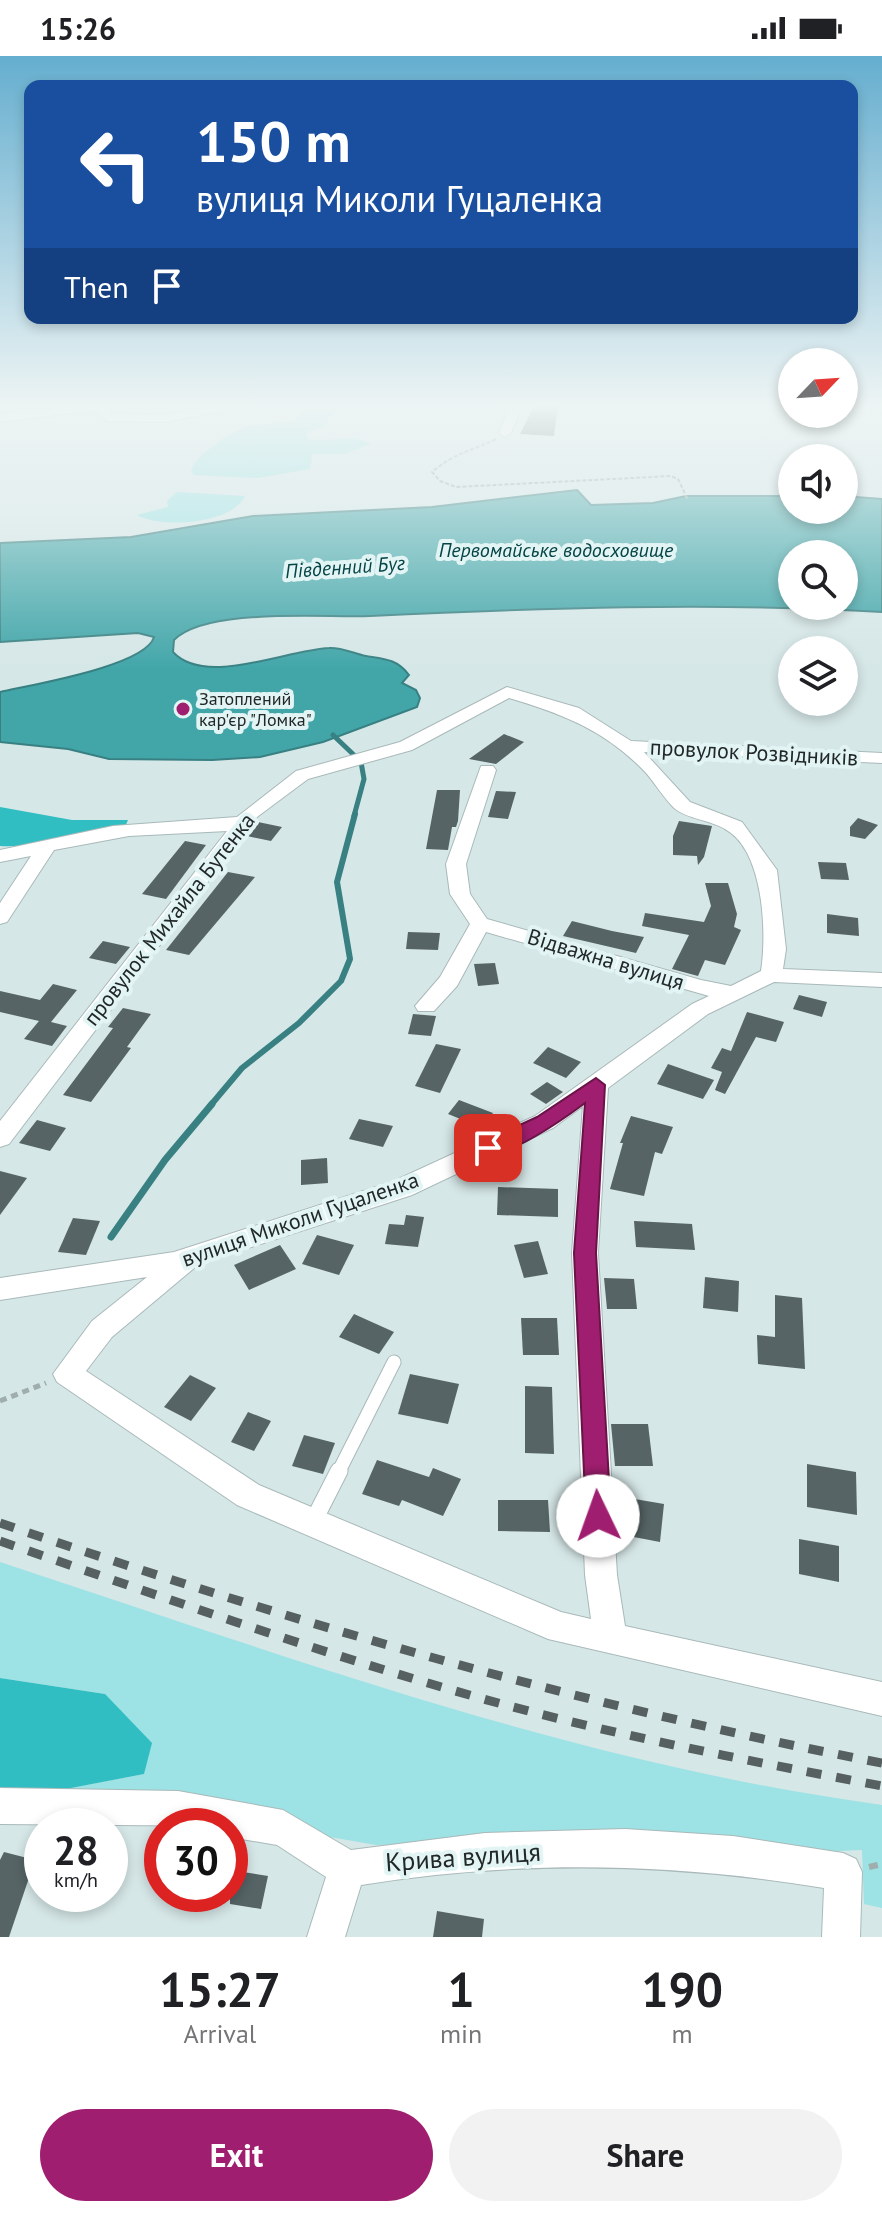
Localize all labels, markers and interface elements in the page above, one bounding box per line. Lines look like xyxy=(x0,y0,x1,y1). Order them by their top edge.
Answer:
text: 15:26 xyxy=(40,9,116,48)
text: 150 m xyxy=(196,105,351,177)
icon: left xyxy=(64,112,168,216)
text: вулиця Миколи Гуцаленка xyxy=(196,175,603,222)
icon: arrive xyxy=(145,264,189,308)
text: Then xyxy=(64,267,129,306)
north arrow xyxy=(778,348,858,428)
map controls xyxy=(778,348,858,716)
button: sound xyxy=(778,444,858,524)
water label: Первомайське водосховище xyxy=(439,537,674,563)
button: search xyxy=(778,540,858,620)
water label: Південний Буг xyxy=(284,550,406,584)
button: layers xyxy=(778,636,858,716)
place label: Затоплений кар'єр "Ломка" xyxy=(199,687,312,731)
marker: Затоплений кар'єр "Ломка" xyxy=(174,700,192,718)
street label: провулок Розвідників xyxy=(649,733,859,771)
street label: провулок Михайла Бутенка xyxy=(77,807,261,1031)
street label: Відважна вулиця xyxy=(524,922,688,996)
pin xyxy=(454,1114,522,1182)
icon: arrive xyxy=(466,1126,510,1170)
street label: вулиця Миколи Гуцаленка xyxy=(178,1165,422,1273)
position arrow xyxy=(556,1474,640,1558)
speed limit sign: 30 xyxy=(144,1808,248,1912)
text: 28 xyxy=(53,1824,99,1876)
street label: Крива вулиця xyxy=(384,1835,542,1878)
text: km/h xyxy=(54,1867,98,1893)
text: 15:27 xyxy=(159,1958,281,2020)
text: 1 xyxy=(447,1958,475,2020)
text: 190 xyxy=(641,1958,723,2020)
text: Arrival xyxy=(184,2017,256,2050)
text: min xyxy=(440,2017,482,2050)
text: m xyxy=(672,2017,693,2050)
button: Exit xyxy=(40,2109,433,2201)
button: Share xyxy=(449,2109,842,2201)

